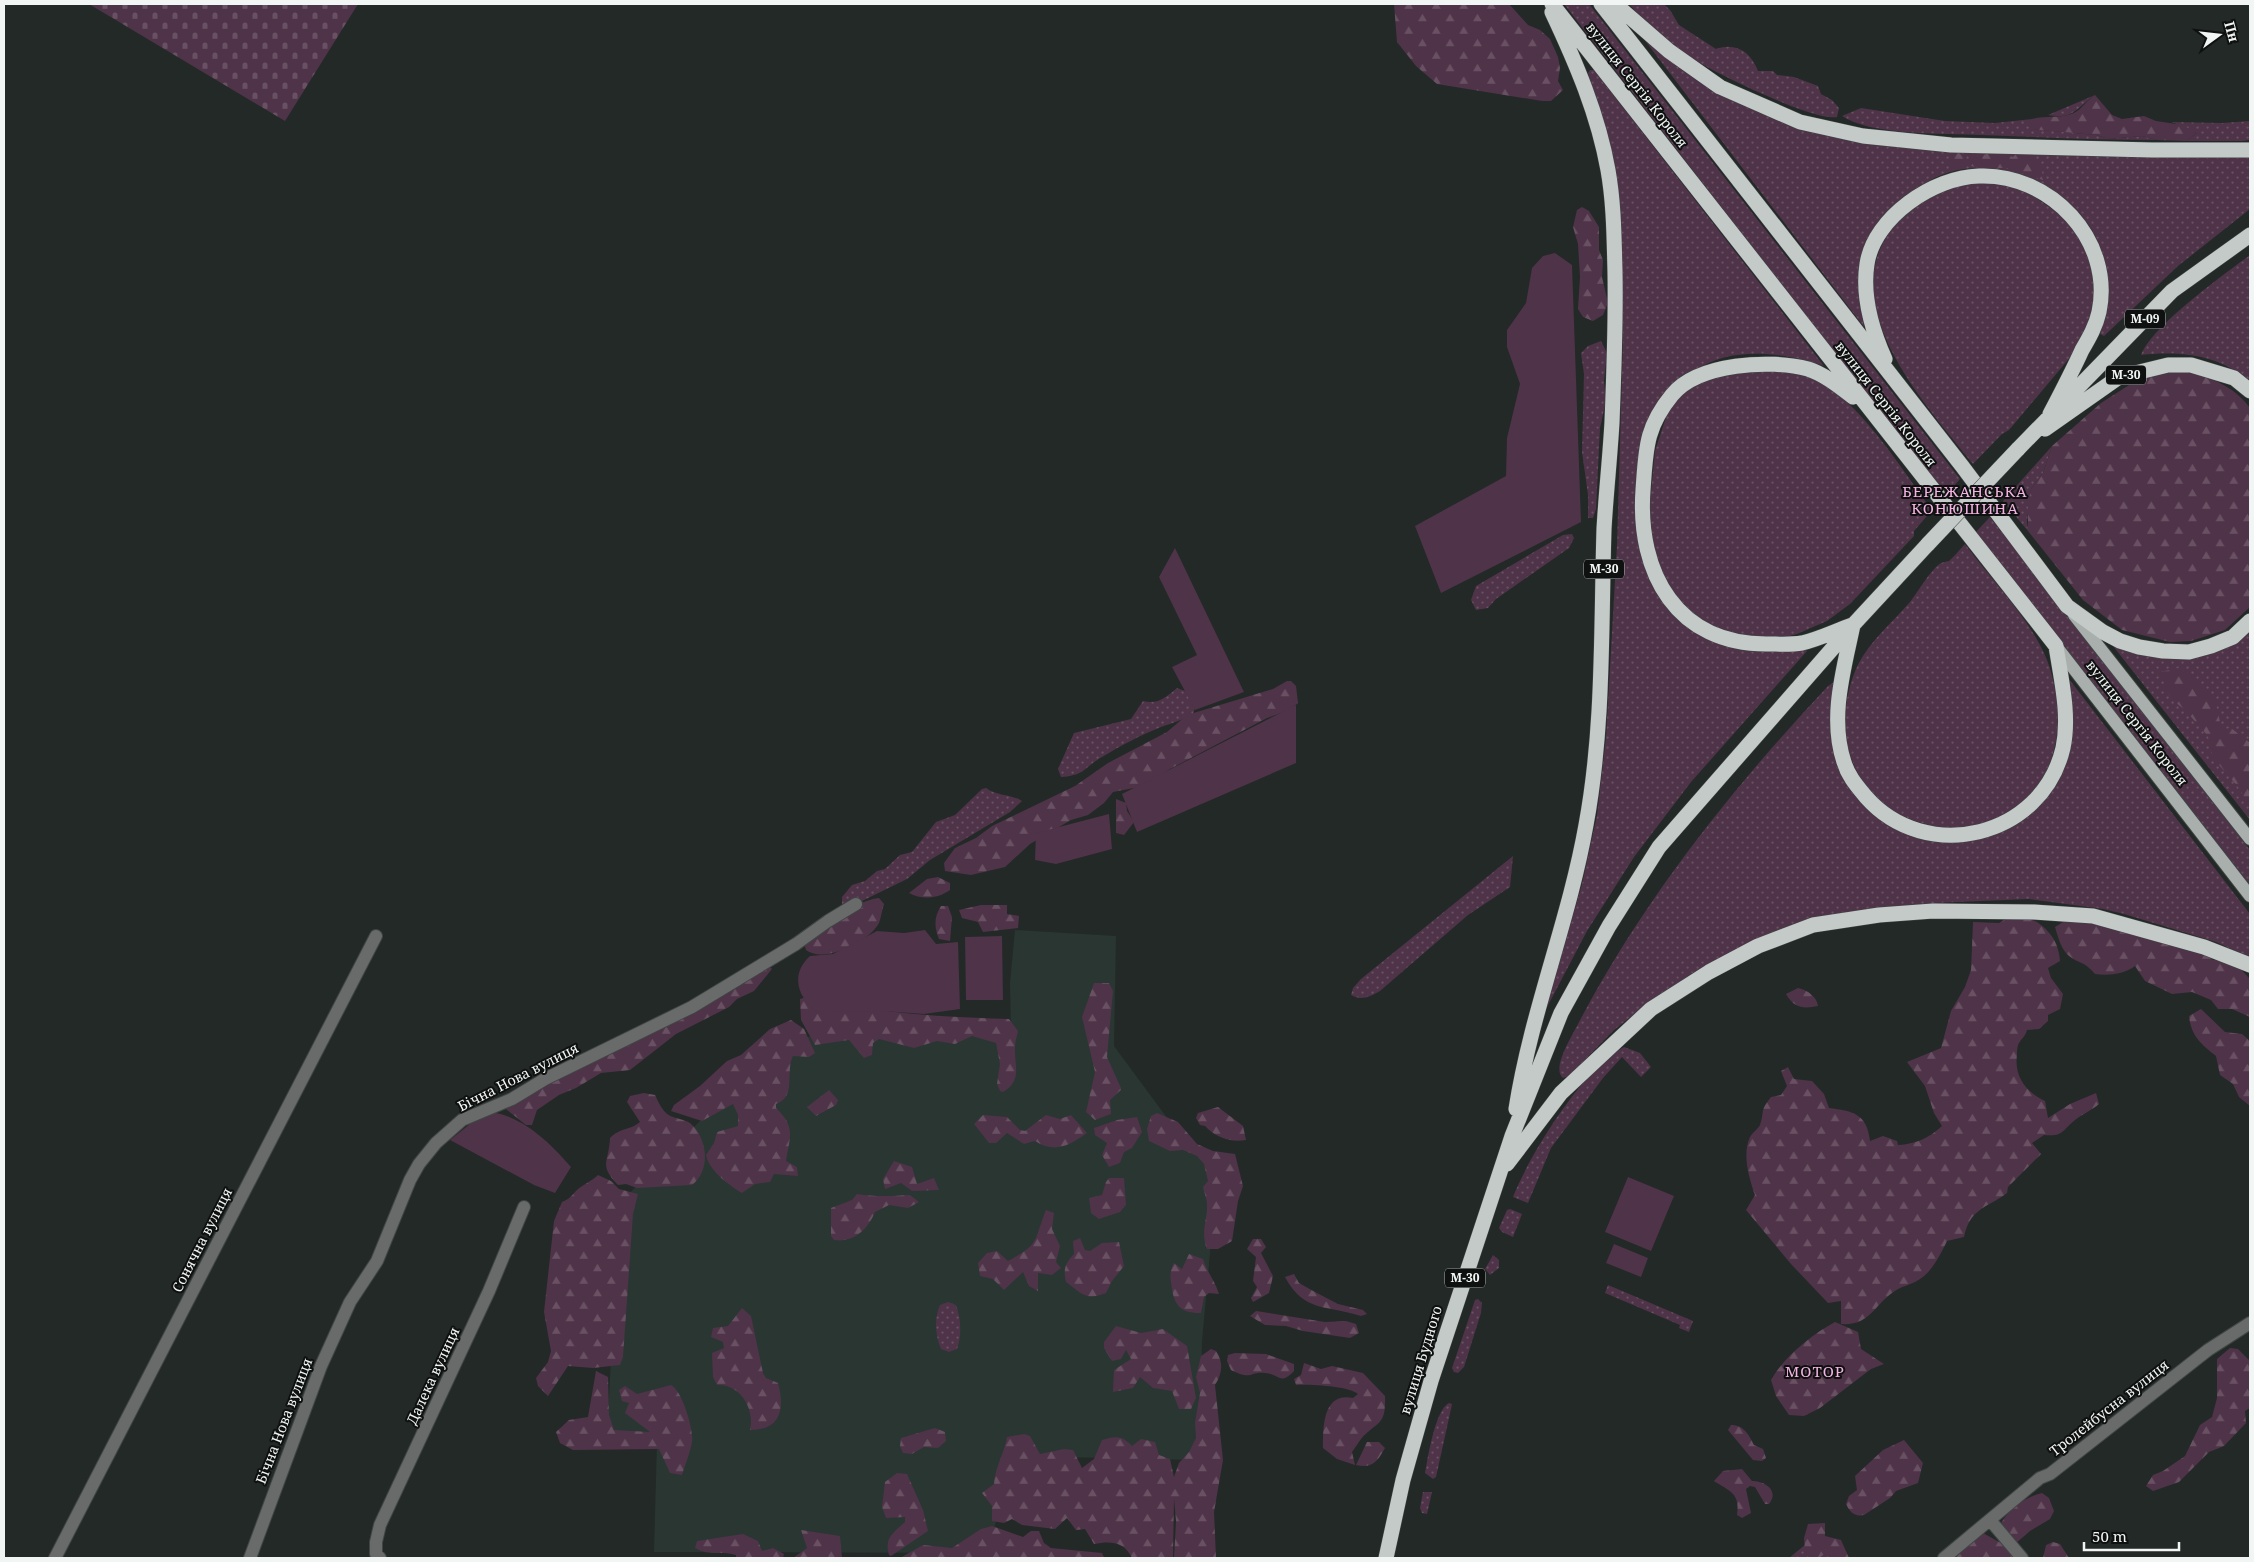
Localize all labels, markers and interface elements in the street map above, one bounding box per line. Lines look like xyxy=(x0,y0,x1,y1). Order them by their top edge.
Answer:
north arrow xyxy=(2194,10,2244,60)
street label: вулиця Сергія Короля xyxy=(1582,18,1692,151)
text: Пн xyxy=(2220,19,2244,44)
road number: М-09 xyxy=(2125,310,2165,328)
street label: вулиця Сергія Короля xyxy=(1831,337,1941,470)
road number: М-30 xyxy=(2106,366,2146,384)
district label: БЕРЕЖАНСЬКА КОНЮШИНА xyxy=(1902,481,2028,518)
road number: М-30 xyxy=(1584,560,1624,578)
street label: вулиця Сергія Короля xyxy=(2082,656,2192,789)
street label: Бічна Нова вулиця xyxy=(454,1038,581,1115)
street label: Сонячна вулиця xyxy=(167,1184,236,1295)
road number: М-30 xyxy=(1445,1268,1485,1288)
street label: вулиця Будного xyxy=(1395,1303,1446,1416)
street label: Далека вулиця xyxy=(402,1324,463,1428)
street label: Бічна Нова вулиця xyxy=(251,1355,316,1486)
street label: Тролейбусна вулиця xyxy=(2045,1355,2172,1460)
district label: МОТОР xyxy=(1785,1361,1845,1381)
scale bar xyxy=(2084,1520,2179,1552)
text: 50 m xyxy=(2092,1526,2127,1546)

